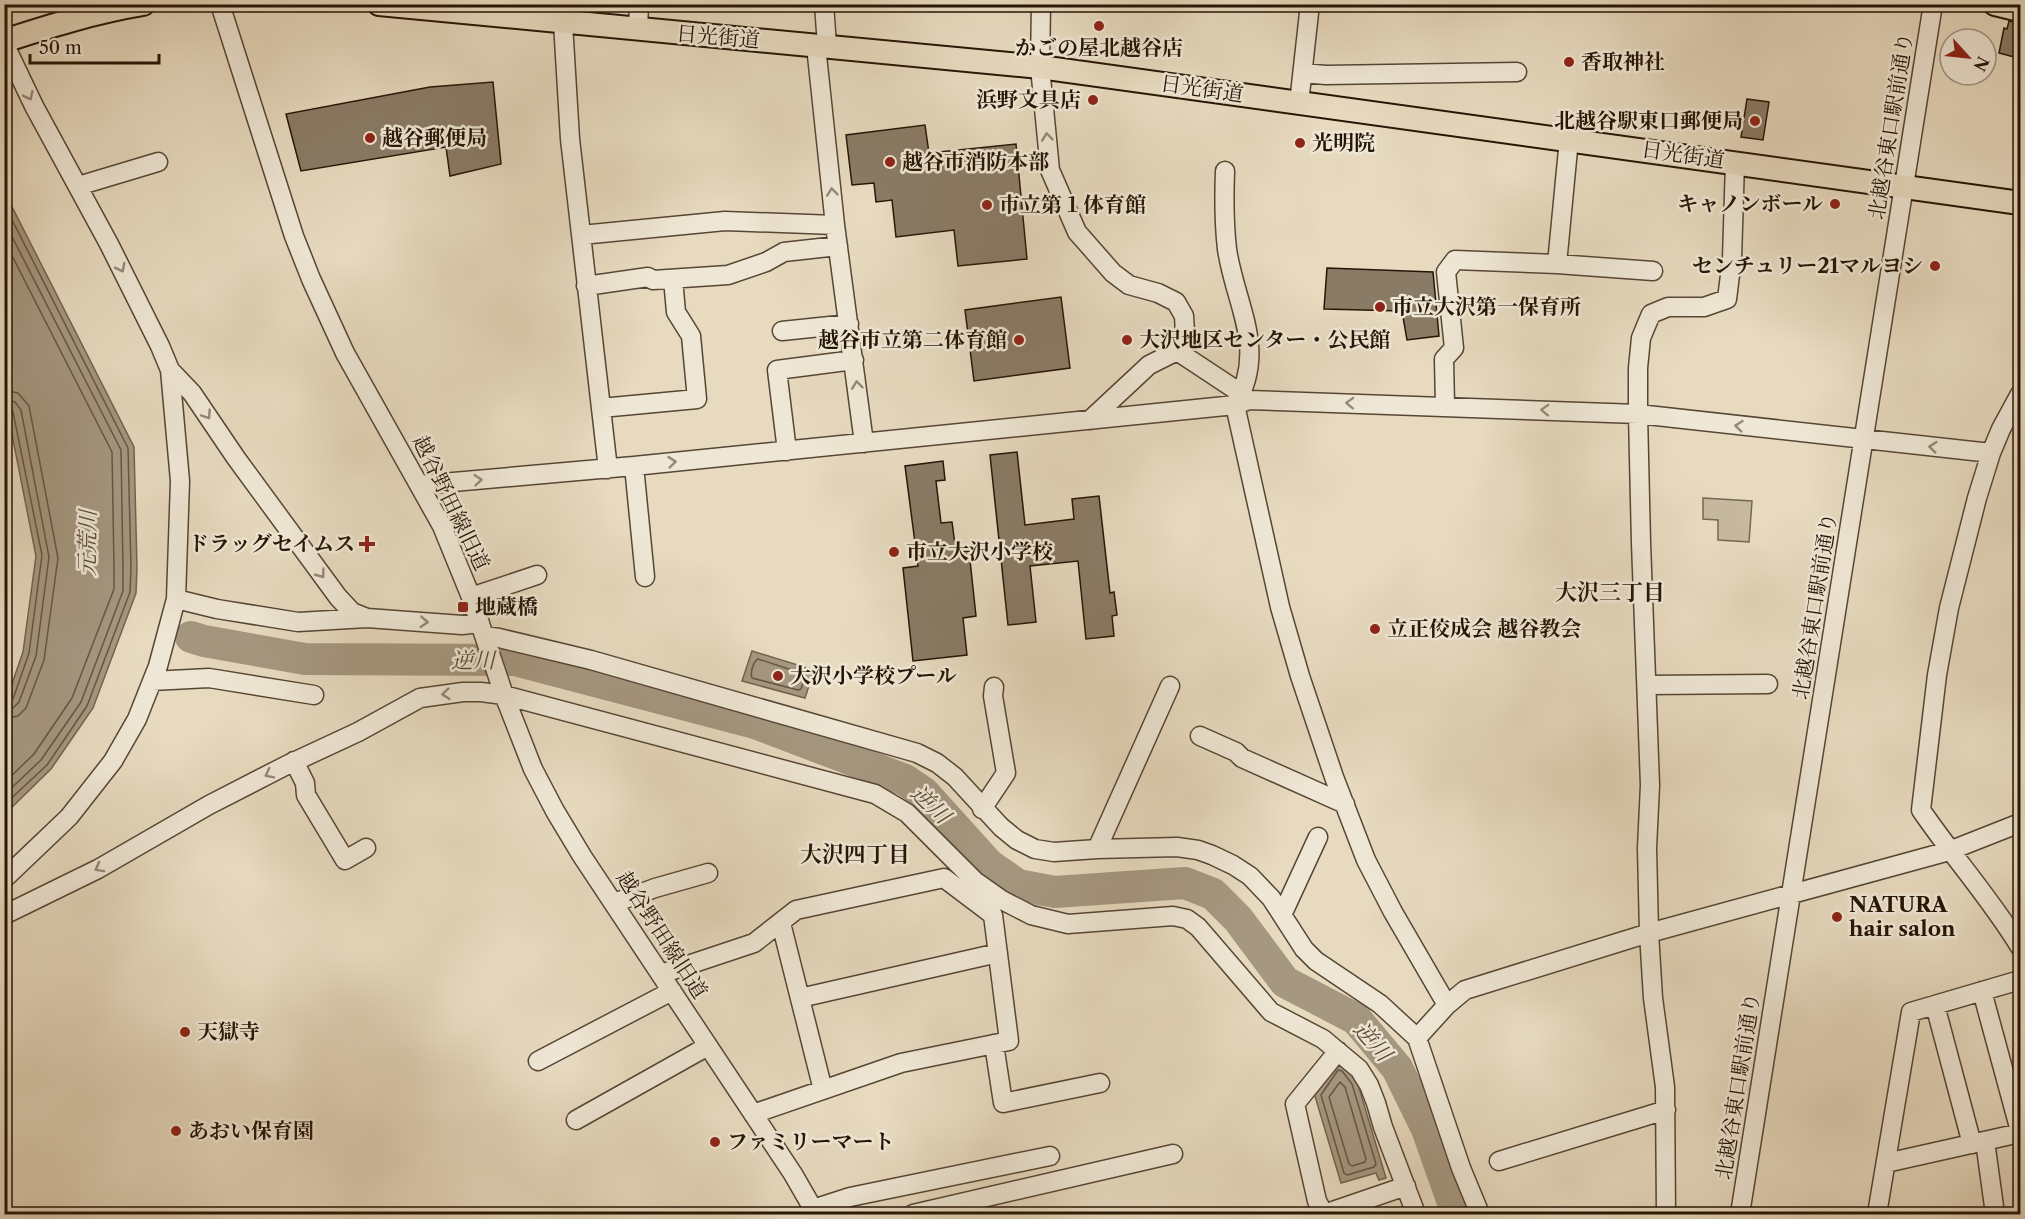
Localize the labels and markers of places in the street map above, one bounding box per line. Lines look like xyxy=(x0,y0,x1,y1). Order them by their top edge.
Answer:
marker: かごの屋北越谷店 xyxy=(1092,19,1106,33)
place label: かごの屋北越谷店 xyxy=(1015,35,1183,60)
place label: 香取神社 xyxy=(1581,49,1665,74)
marker: 香取神社 xyxy=(1562,55,1576,69)
place label: 浜野文具店 xyxy=(976,87,1081,112)
marker: 浜野文具店 xyxy=(1086,93,1100,107)
place label: 北越谷駅東口郵便局 xyxy=(1554,108,1743,133)
marker: 北越谷駅東口郵便局 xyxy=(1748,114,1762,128)
place label: 越谷郵便局 xyxy=(382,125,487,150)
place label: 光明院 xyxy=(1312,130,1375,155)
marker: 越谷郵便局 xyxy=(363,131,377,145)
marker: 光明院 xyxy=(1293,136,1307,150)
place label: 越谷市消防本部 xyxy=(902,149,1049,174)
marker: 越谷市消防本部 xyxy=(883,155,897,169)
place label: キャノンボール xyxy=(1677,191,1823,216)
place label: 市立第１体育館 xyxy=(999,192,1146,217)
marker: キャノンボール xyxy=(1828,197,1842,211)
marker: 市立第１体育館 xyxy=(980,198,994,212)
place label: センチュリー21マルヨシ xyxy=(1692,253,1923,278)
marker: センチュリー21マルヨシ xyxy=(1928,259,1942,273)
place label: 市立大沢第一保育所 xyxy=(1392,294,1581,319)
marker: 市立大沢第一保育所 xyxy=(1373,300,1387,314)
place label: 越谷市立第二体育館 xyxy=(818,327,1007,352)
place label: 大沢地区センター・公民館 xyxy=(1139,327,1390,352)
marker: 越谷市立第二体育館 xyxy=(1012,333,1026,347)
marker: 大沢地区センター・公民館 xyxy=(1120,333,1134,347)
place label: ドラッグセイムス xyxy=(188,531,355,556)
marker: ドラッグセイムス xyxy=(360,537,374,551)
place label: 市立大沢小学校 xyxy=(906,539,1053,564)
marker: 市立大沢小学校 xyxy=(887,545,901,559)
place label: 地蔵橋 xyxy=(475,594,538,619)
marker: 地蔵橋 xyxy=(456,600,470,614)
place label: 立正佼成会 越谷教会 xyxy=(1387,616,1581,641)
marker: 立正佼成会 越谷教会 xyxy=(1368,622,1382,636)
place label: 大沢小学校プール xyxy=(790,663,957,688)
marker: 大沢小学校プール xyxy=(771,669,785,683)
place label: NATURA hair salon xyxy=(1849,892,1956,941)
marker: NATURA hair salon xyxy=(1830,910,1844,924)
place label: 天獄寺 xyxy=(197,1019,260,1044)
marker: 天獄寺 xyxy=(178,1025,192,1039)
place label: あおい保育園 xyxy=(188,1118,314,1143)
marker: あおい保育園 xyxy=(169,1124,183,1138)
place label: ファミリーマート xyxy=(727,1129,895,1154)
marker: ファミリーマート xyxy=(708,1135,722,1149)

